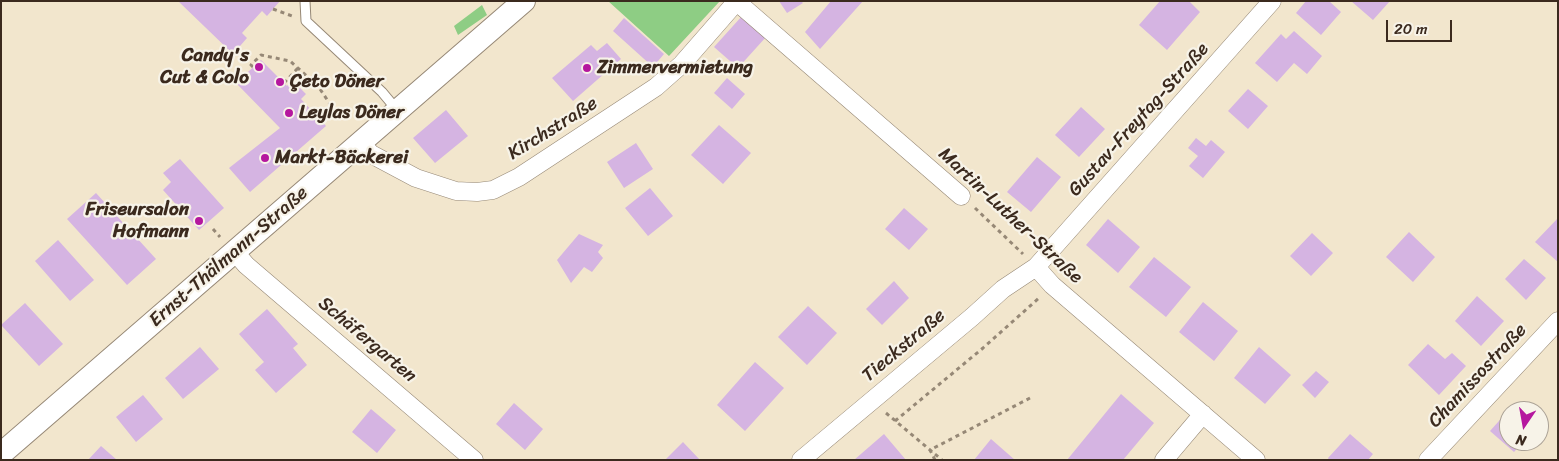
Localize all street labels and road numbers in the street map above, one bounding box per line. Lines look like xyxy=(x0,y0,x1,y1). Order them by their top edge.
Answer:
street label: Gustav-Freytag-Straße xyxy=(1064,38,1214,202)
street label: Kirchstraße xyxy=(504,92,602,166)
street label: Martin-Luther-Straße xyxy=(933,143,1087,289)
street label: Ernst-Thälmann-Straße xyxy=(145,182,313,332)
street label: Schäfergarten xyxy=(313,292,421,388)
street label: Tieckstraße xyxy=(858,305,950,387)
street label: Chamissostraße xyxy=(1424,319,1532,433)

